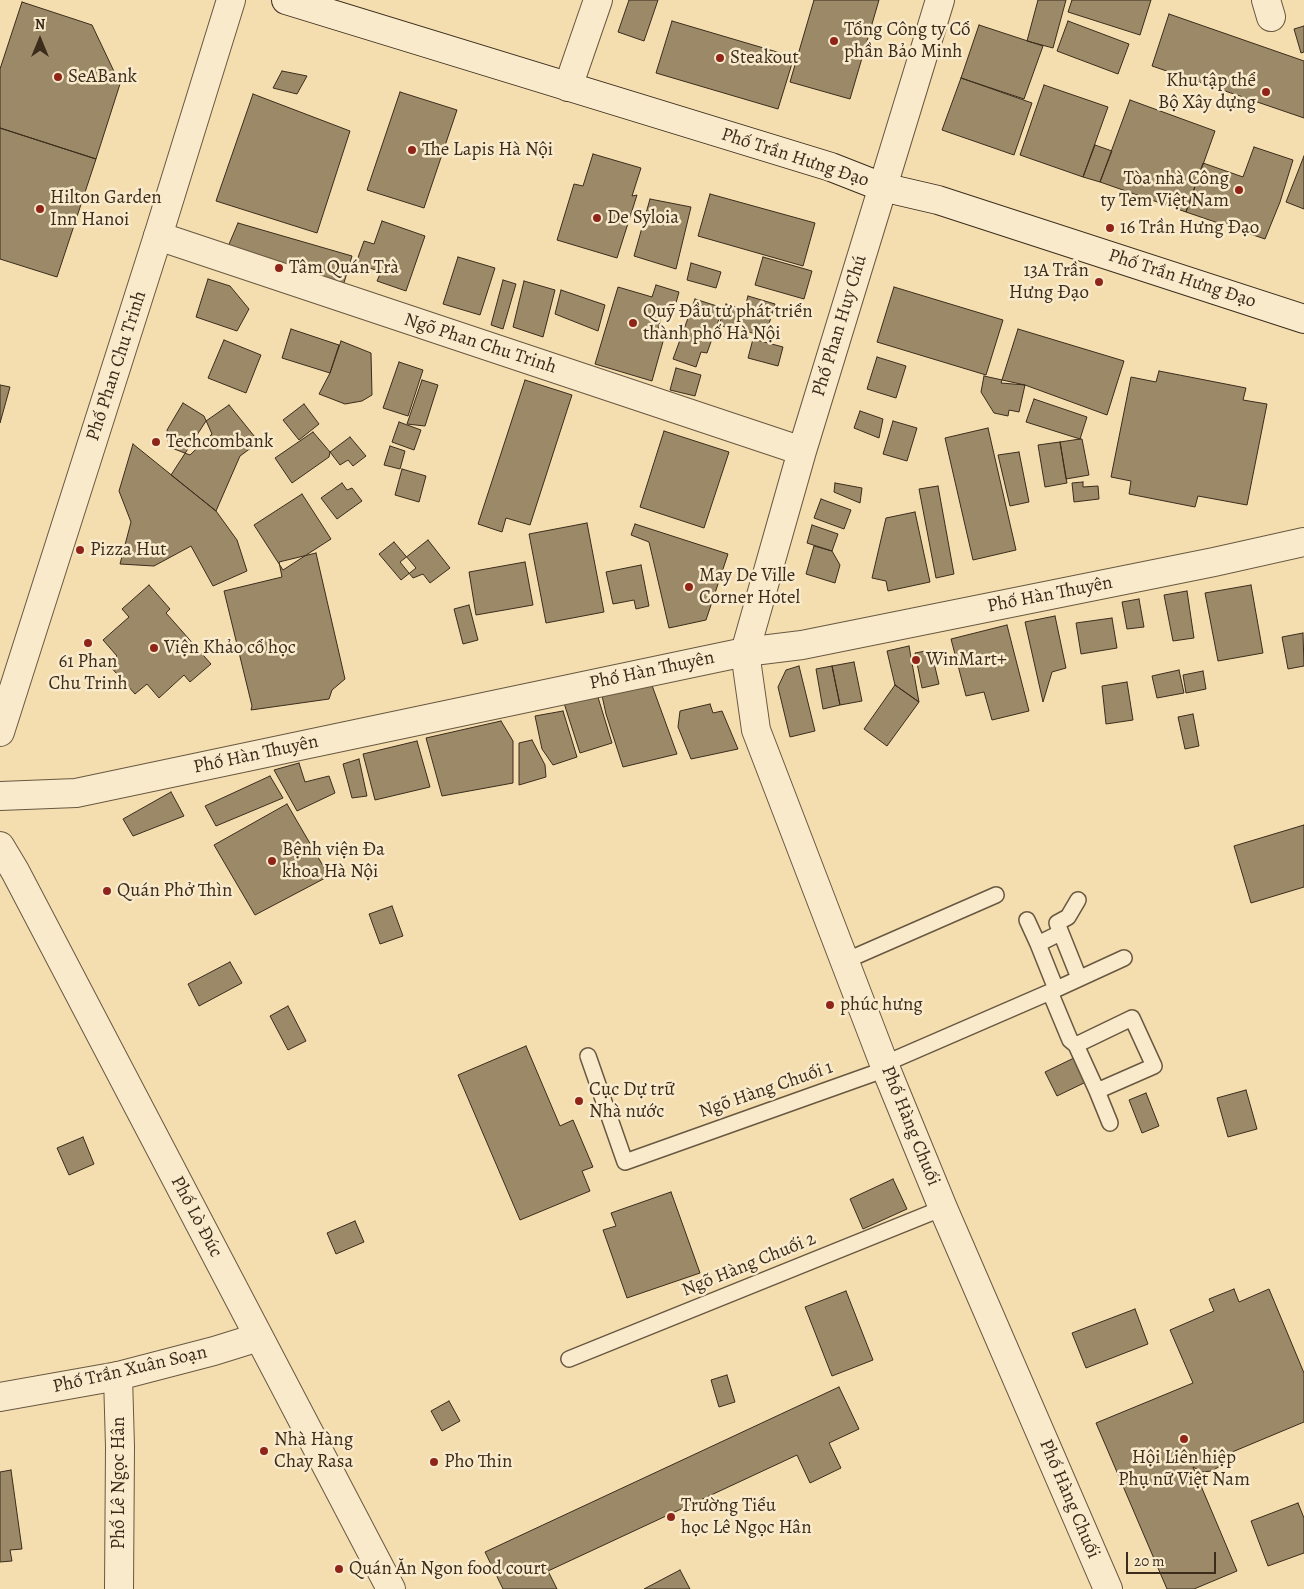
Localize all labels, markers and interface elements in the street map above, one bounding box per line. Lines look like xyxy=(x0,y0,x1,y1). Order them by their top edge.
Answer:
north arrow xyxy=(15,15,65,65)
text: N xyxy=(35,15,45,34)
place label: Tổng Công ty Cổ phần Bảo Minh xyxy=(844,19,971,63)
marker: Tổng Công ty Cổ phần Bảo Minh xyxy=(828,35,840,47)
place label: Steakout xyxy=(730,47,799,69)
marker: Steakout xyxy=(714,52,726,64)
place label: SeABank xyxy=(68,66,137,88)
place label: Khu tập thể Bộ Xây dựng xyxy=(1158,70,1256,114)
marker: SeABank xyxy=(52,71,64,83)
marker: Khu tập thể Bộ Xây dựng xyxy=(1260,86,1272,98)
street label: Phố Trần Hưng Đạo xyxy=(718,123,872,193)
place label: The Lapis Hà Nội xyxy=(422,139,553,161)
marker: The Lapis Hà Nội xyxy=(406,144,418,156)
place label: Tòa nhà Công ty Tem Việt Nam xyxy=(1101,168,1229,212)
marker: Tòa nhà Công ty Tem Việt Nam xyxy=(1233,184,1245,196)
place label: Hilton Garden Inn Hanoi xyxy=(50,187,162,231)
marker: Hilton Garden Inn Hanoi xyxy=(34,203,46,215)
place label: De Syloia xyxy=(607,207,679,229)
marker: De Syloia xyxy=(591,212,603,224)
place label: 16 Trần Hưng Đạo xyxy=(1120,217,1259,239)
marker: 16 Trần Hưng Đạo xyxy=(1104,222,1116,234)
street label: Phố Trần Hưng Đạo xyxy=(1105,244,1259,314)
street label: Phố Phan Huy Chú xyxy=(808,253,872,399)
place label: Tâm Quán Trà xyxy=(289,257,399,279)
place label: 13A Trần Hưng Đạo xyxy=(1009,260,1089,304)
marker: Tâm Quán Trà xyxy=(273,262,285,274)
marker: 13A Trần Hưng Đạo xyxy=(1093,276,1105,288)
street label: Phố Phan Chu Trinh xyxy=(82,288,152,444)
place label: Quỹ Đầu tư phát triển thành phố Hà Nội xyxy=(643,301,813,345)
street label: Ngõ Phan Chu Trinh xyxy=(401,309,559,379)
marker: Quỹ Đầu tư phát triển thành phố Hà Nội xyxy=(627,317,639,329)
place label: Techcombank xyxy=(166,431,273,453)
marker: Techcombank xyxy=(150,436,162,448)
place label: Pizza Hut xyxy=(90,539,167,561)
marker: Pizza Hut xyxy=(74,544,86,556)
place label: May De Ville Corner Hotel xyxy=(699,565,800,609)
street label: Phố Hàn Thuyên xyxy=(985,572,1115,618)
marker: May De Ville Corner Hotel xyxy=(683,581,695,593)
marker: 61 Phan Chu Trinh xyxy=(82,637,94,649)
place label: Viện Khảo cổ học xyxy=(164,637,296,659)
marker: Viện Khảo cổ học xyxy=(148,642,160,654)
street label: Phố Hàn Thuyên xyxy=(588,647,716,695)
place label: WinMart+ xyxy=(926,649,1007,671)
place label: 61 Phan Chu Trinh xyxy=(48,651,128,695)
marker: WinMart+ xyxy=(910,654,922,666)
street label: Phố Hàn Thuyên xyxy=(192,731,320,779)
place label: Bệnh viện Đa khoa Hà Nội xyxy=(282,839,385,883)
marker: Bệnh viện Đa khoa Hà Nội xyxy=(266,855,278,867)
place label: Quán Phở Thìn xyxy=(117,880,232,902)
marker: Quán Phở Thìn xyxy=(101,885,113,897)
place label: phúc hưng xyxy=(840,994,923,1016)
marker: phúc hưng xyxy=(824,999,836,1011)
street label: Ngõ Hàng Chuối 1 xyxy=(696,1056,836,1124)
street label: Phố Hàng Chuối xyxy=(876,1063,944,1189)
place label: Cục Dự trữ Nhà nước xyxy=(589,1079,675,1123)
marker: Cục Dự trữ Nhà nước xyxy=(573,1095,585,1107)
street label: Phố Lò Đúc xyxy=(165,1173,227,1261)
street label: Ngõ Hàng Chuối 2 xyxy=(679,1228,819,1302)
street label: Phố Trần Xuân Soạn xyxy=(51,1341,209,1399)
street label: Phố Lê Ngọc Hân xyxy=(108,1416,130,1550)
place label: Nhà Hàng Chay Rasa xyxy=(274,1429,353,1473)
marker: Hội Liên hiệp Phụ nữ Việt Nam xyxy=(1178,1433,1190,1445)
street label: Phố Hàng Chuối xyxy=(1034,1436,1104,1562)
marker: Nhà Hàng Chay Rasa xyxy=(258,1445,270,1457)
place label: Hội Liên hiệp Phụ nữ Việt Nam xyxy=(1118,1447,1250,1491)
place label: Pho Thin xyxy=(444,1451,512,1473)
marker: Pho Thin xyxy=(428,1456,440,1468)
place label: Trường Tiểu học Lê Ngọc Hân xyxy=(681,1495,812,1539)
marker: Trường Tiểu học Lê Ngọc Hân xyxy=(665,1511,677,1523)
scale bar xyxy=(1129,1542,1219,1574)
text: 20 m xyxy=(1134,1551,1165,1571)
place label: Quán Ăn Ngon food court xyxy=(349,1558,547,1580)
marker: Quán Ăn Ngon food court xyxy=(333,1563,345,1575)

